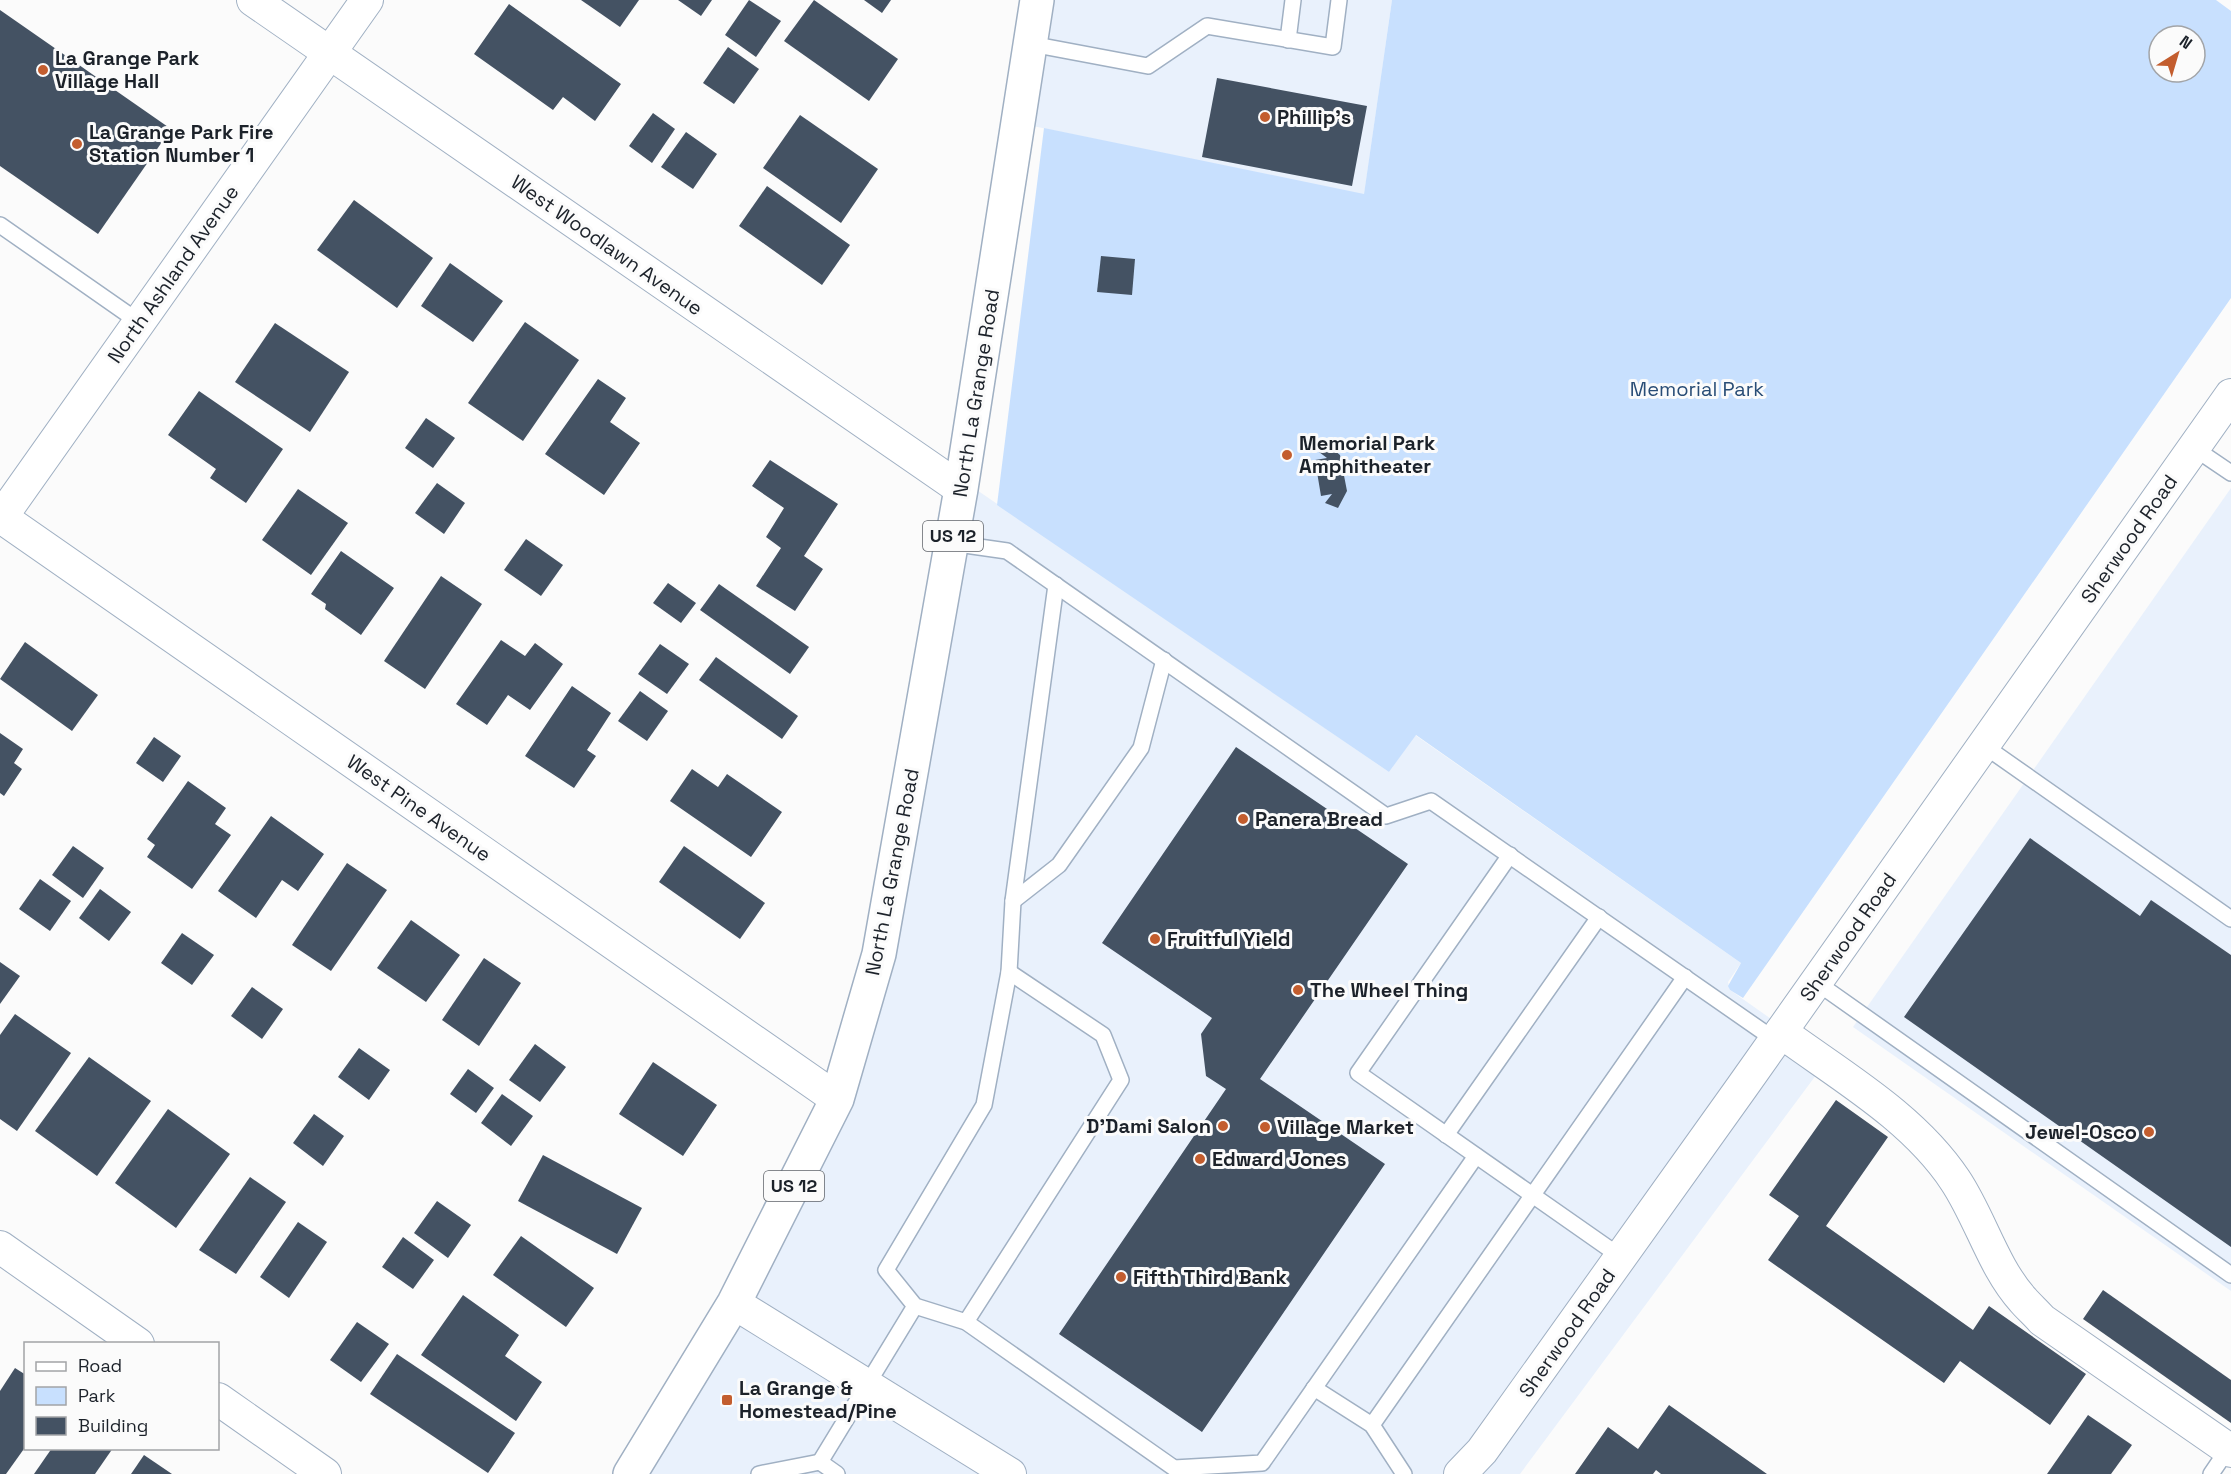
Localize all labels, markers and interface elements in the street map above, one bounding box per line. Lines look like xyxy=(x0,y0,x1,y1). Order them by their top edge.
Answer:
north arrow xyxy=(2147,24,2207,84)
text: N xyxy=(2175,31,2196,54)
place label: La Grange Park Village Hall xyxy=(55,45,199,94)
marker: La Grange Park Village Hall xyxy=(36,63,50,77)
place label: Phillip's xyxy=(1277,104,1351,130)
marker: Phillip's xyxy=(1258,110,1272,124)
place label: La Grange Park Fire Station Number 1 xyxy=(89,119,273,168)
marker: La Grange Park Fire Station Number 1 xyxy=(70,137,84,151)
street label: West Woodlawn Avenue xyxy=(506,169,708,321)
street label: North Ashland Avenue xyxy=(102,180,244,368)
street label: North La Grange Road xyxy=(947,287,1005,499)
park label: Memorial Park xyxy=(1630,376,1764,402)
place label: Memorial Park Amphitheater xyxy=(1299,430,1435,479)
marker: Memorial Park Amphitheater xyxy=(1280,448,1294,462)
street label: Sherwood Road xyxy=(2075,469,2183,609)
road number: US 12 xyxy=(923,521,983,551)
street label: West Pine Avenue xyxy=(342,749,496,867)
street label: North La Grange Road xyxy=(859,766,925,978)
place label: Panera Bread xyxy=(1255,806,1383,832)
marker: Panera Bread xyxy=(1236,812,1250,826)
street label: Sherwood Road xyxy=(1794,867,1902,1007)
place label: Fruitful Yield xyxy=(1167,926,1291,952)
marker: Fruitful Yield xyxy=(1148,932,1162,946)
place label: The Wheel Thing xyxy=(1310,977,1468,1003)
marker: The Wheel Thing xyxy=(1291,983,1305,997)
place label: D'Dami Salon xyxy=(1086,1113,1211,1139)
place label: Village Market xyxy=(1277,1114,1414,1140)
marker: D'Dami Salon xyxy=(1216,1119,1230,1133)
place label: Jewel-Osco xyxy=(2025,1119,2137,1145)
marker: Village Market xyxy=(1258,1120,1272,1134)
marker: Jewel-Osco xyxy=(2142,1125,2156,1139)
place label: Edward Jones xyxy=(1212,1146,1347,1172)
marker: Edward Jones xyxy=(1193,1152,1207,1166)
road number: US 12 xyxy=(764,1171,824,1201)
street label: Sherwood Road xyxy=(1513,1263,1621,1403)
place label: Fifth Third Bank xyxy=(1133,1264,1287,1290)
marker: Fifth Third Bank xyxy=(1114,1270,1128,1284)
legend xyxy=(24,1342,219,1450)
text: Road xyxy=(78,1354,122,1377)
place label: La Grange & Homestead/Pine xyxy=(739,1375,897,1424)
text: Park xyxy=(78,1384,116,1407)
marker: La Grange & Homestead/Pine xyxy=(720,1393,734,1407)
text: Building xyxy=(78,1414,148,1437)

